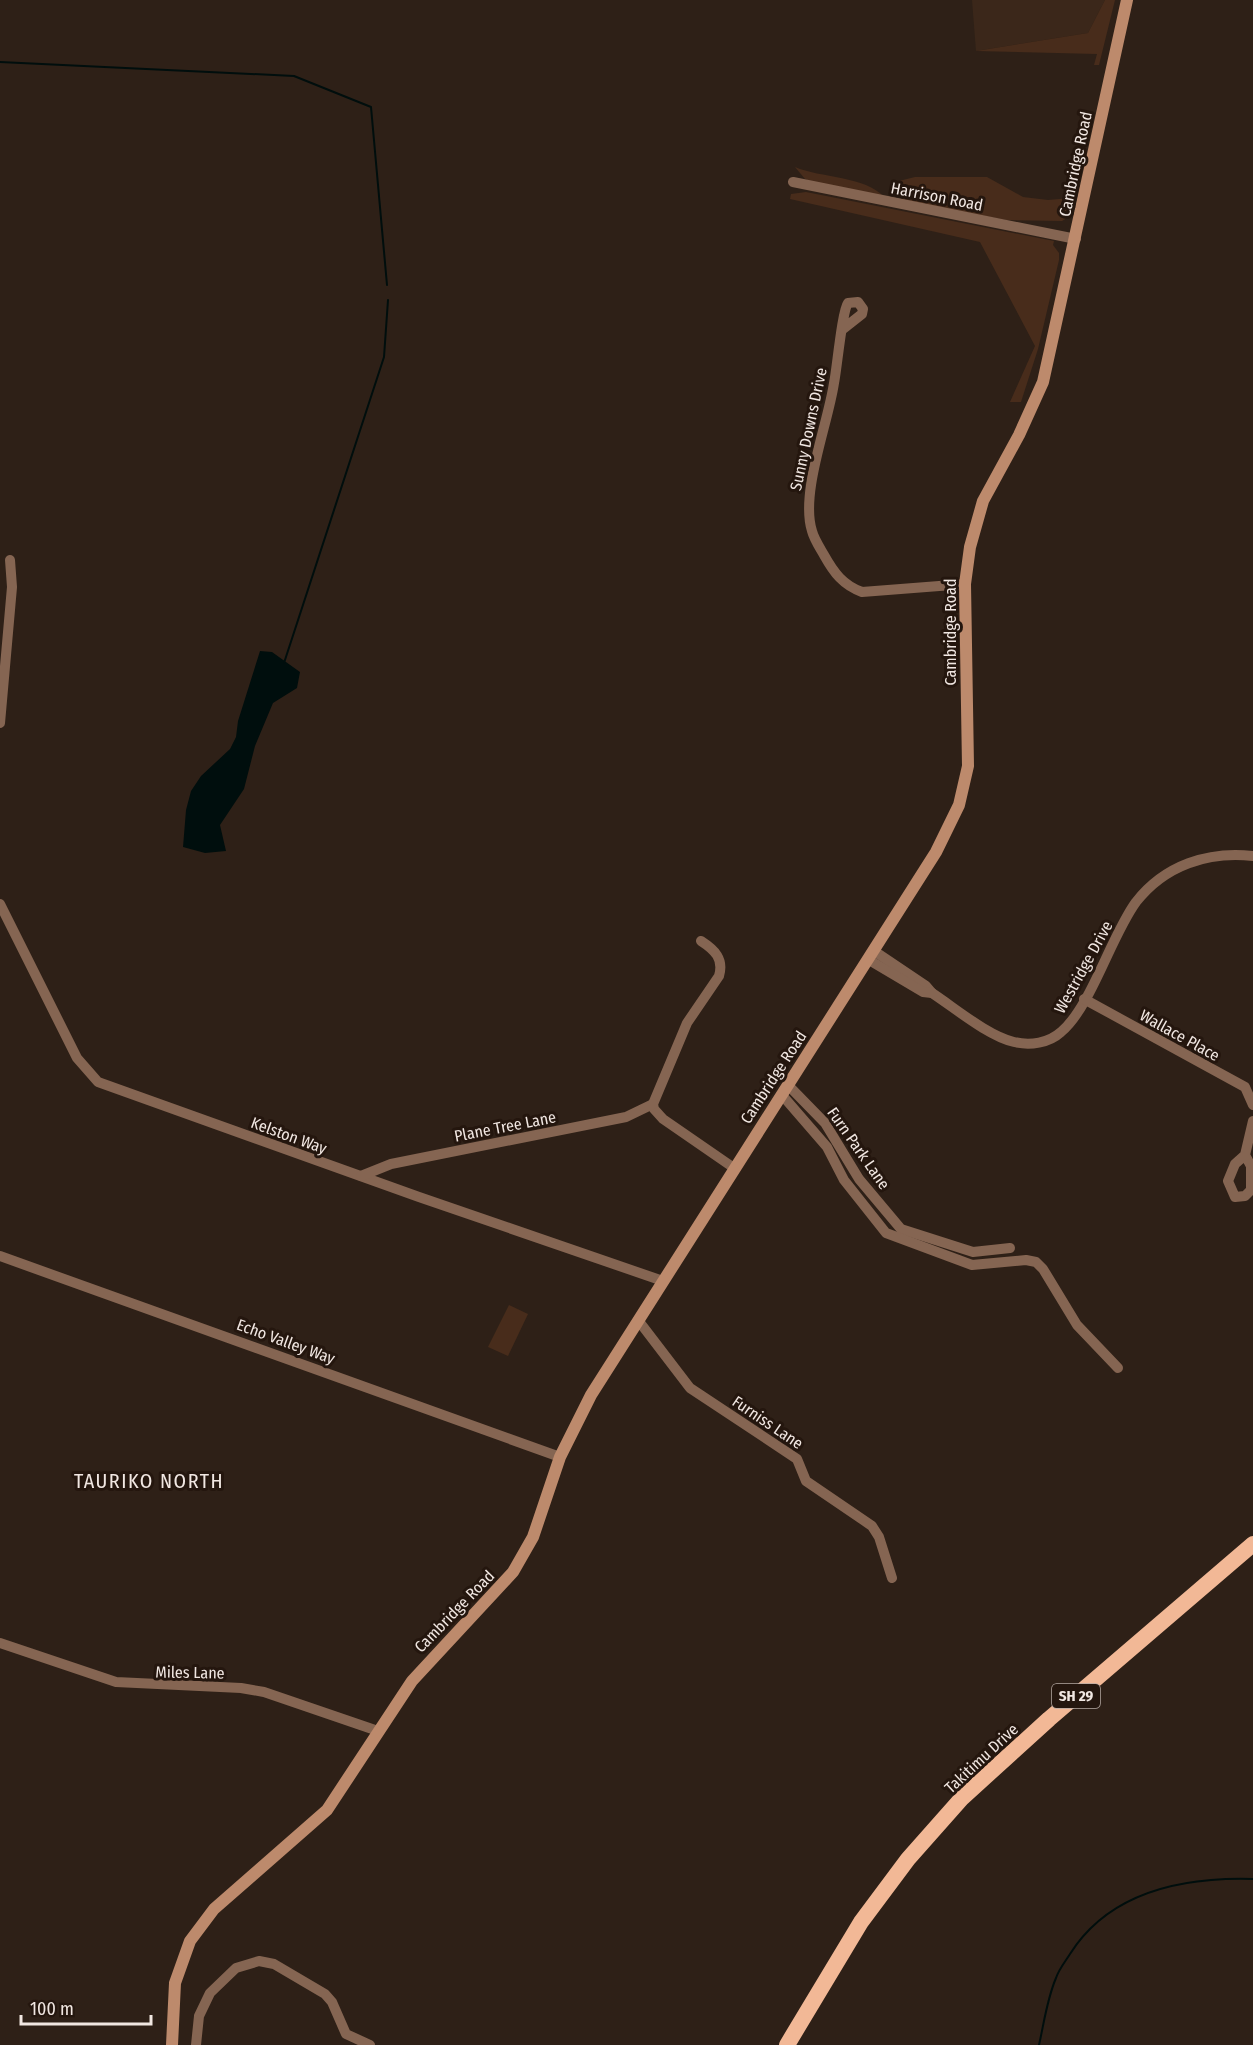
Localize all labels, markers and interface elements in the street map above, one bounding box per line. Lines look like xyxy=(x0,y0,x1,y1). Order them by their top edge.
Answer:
street label: Cambridge Road xyxy=(1055,110,1096,218)
street label: Harrison Road xyxy=(889,178,985,215)
street label: Sunny Downs Drive xyxy=(786,366,831,492)
street label: Cambridge Road xyxy=(941,579,960,685)
street label: Westridge Drive xyxy=(1050,918,1117,1017)
street label: Wallace Place xyxy=(1137,1006,1223,1065)
street label: Cambridge Road xyxy=(736,1027,811,1127)
street label: Furn Park Lane xyxy=(823,1104,894,1193)
street label: Plane Tree Lane xyxy=(453,1107,558,1146)
street label: Kelston Way xyxy=(248,1113,330,1158)
street label: Echo Valley Way xyxy=(234,1315,338,1368)
street label: Furniss Lane xyxy=(729,1392,807,1453)
district label: TAURIKO NORTH xyxy=(74,1469,224,1493)
street label: Cambridge Road xyxy=(410,1566,498,1656)
street label: Miles Lane xyxy=(155,1662,225,1683)
road number: SH 29 xyxy=(1052,1684,1100,1708)
street label: Takitimu Drive xyxy=(941,1719,1022,1797)
scale bar xyxy=(21,1988,152,2026)
text: 100 m xyxy=(30,1998,74,2020)

